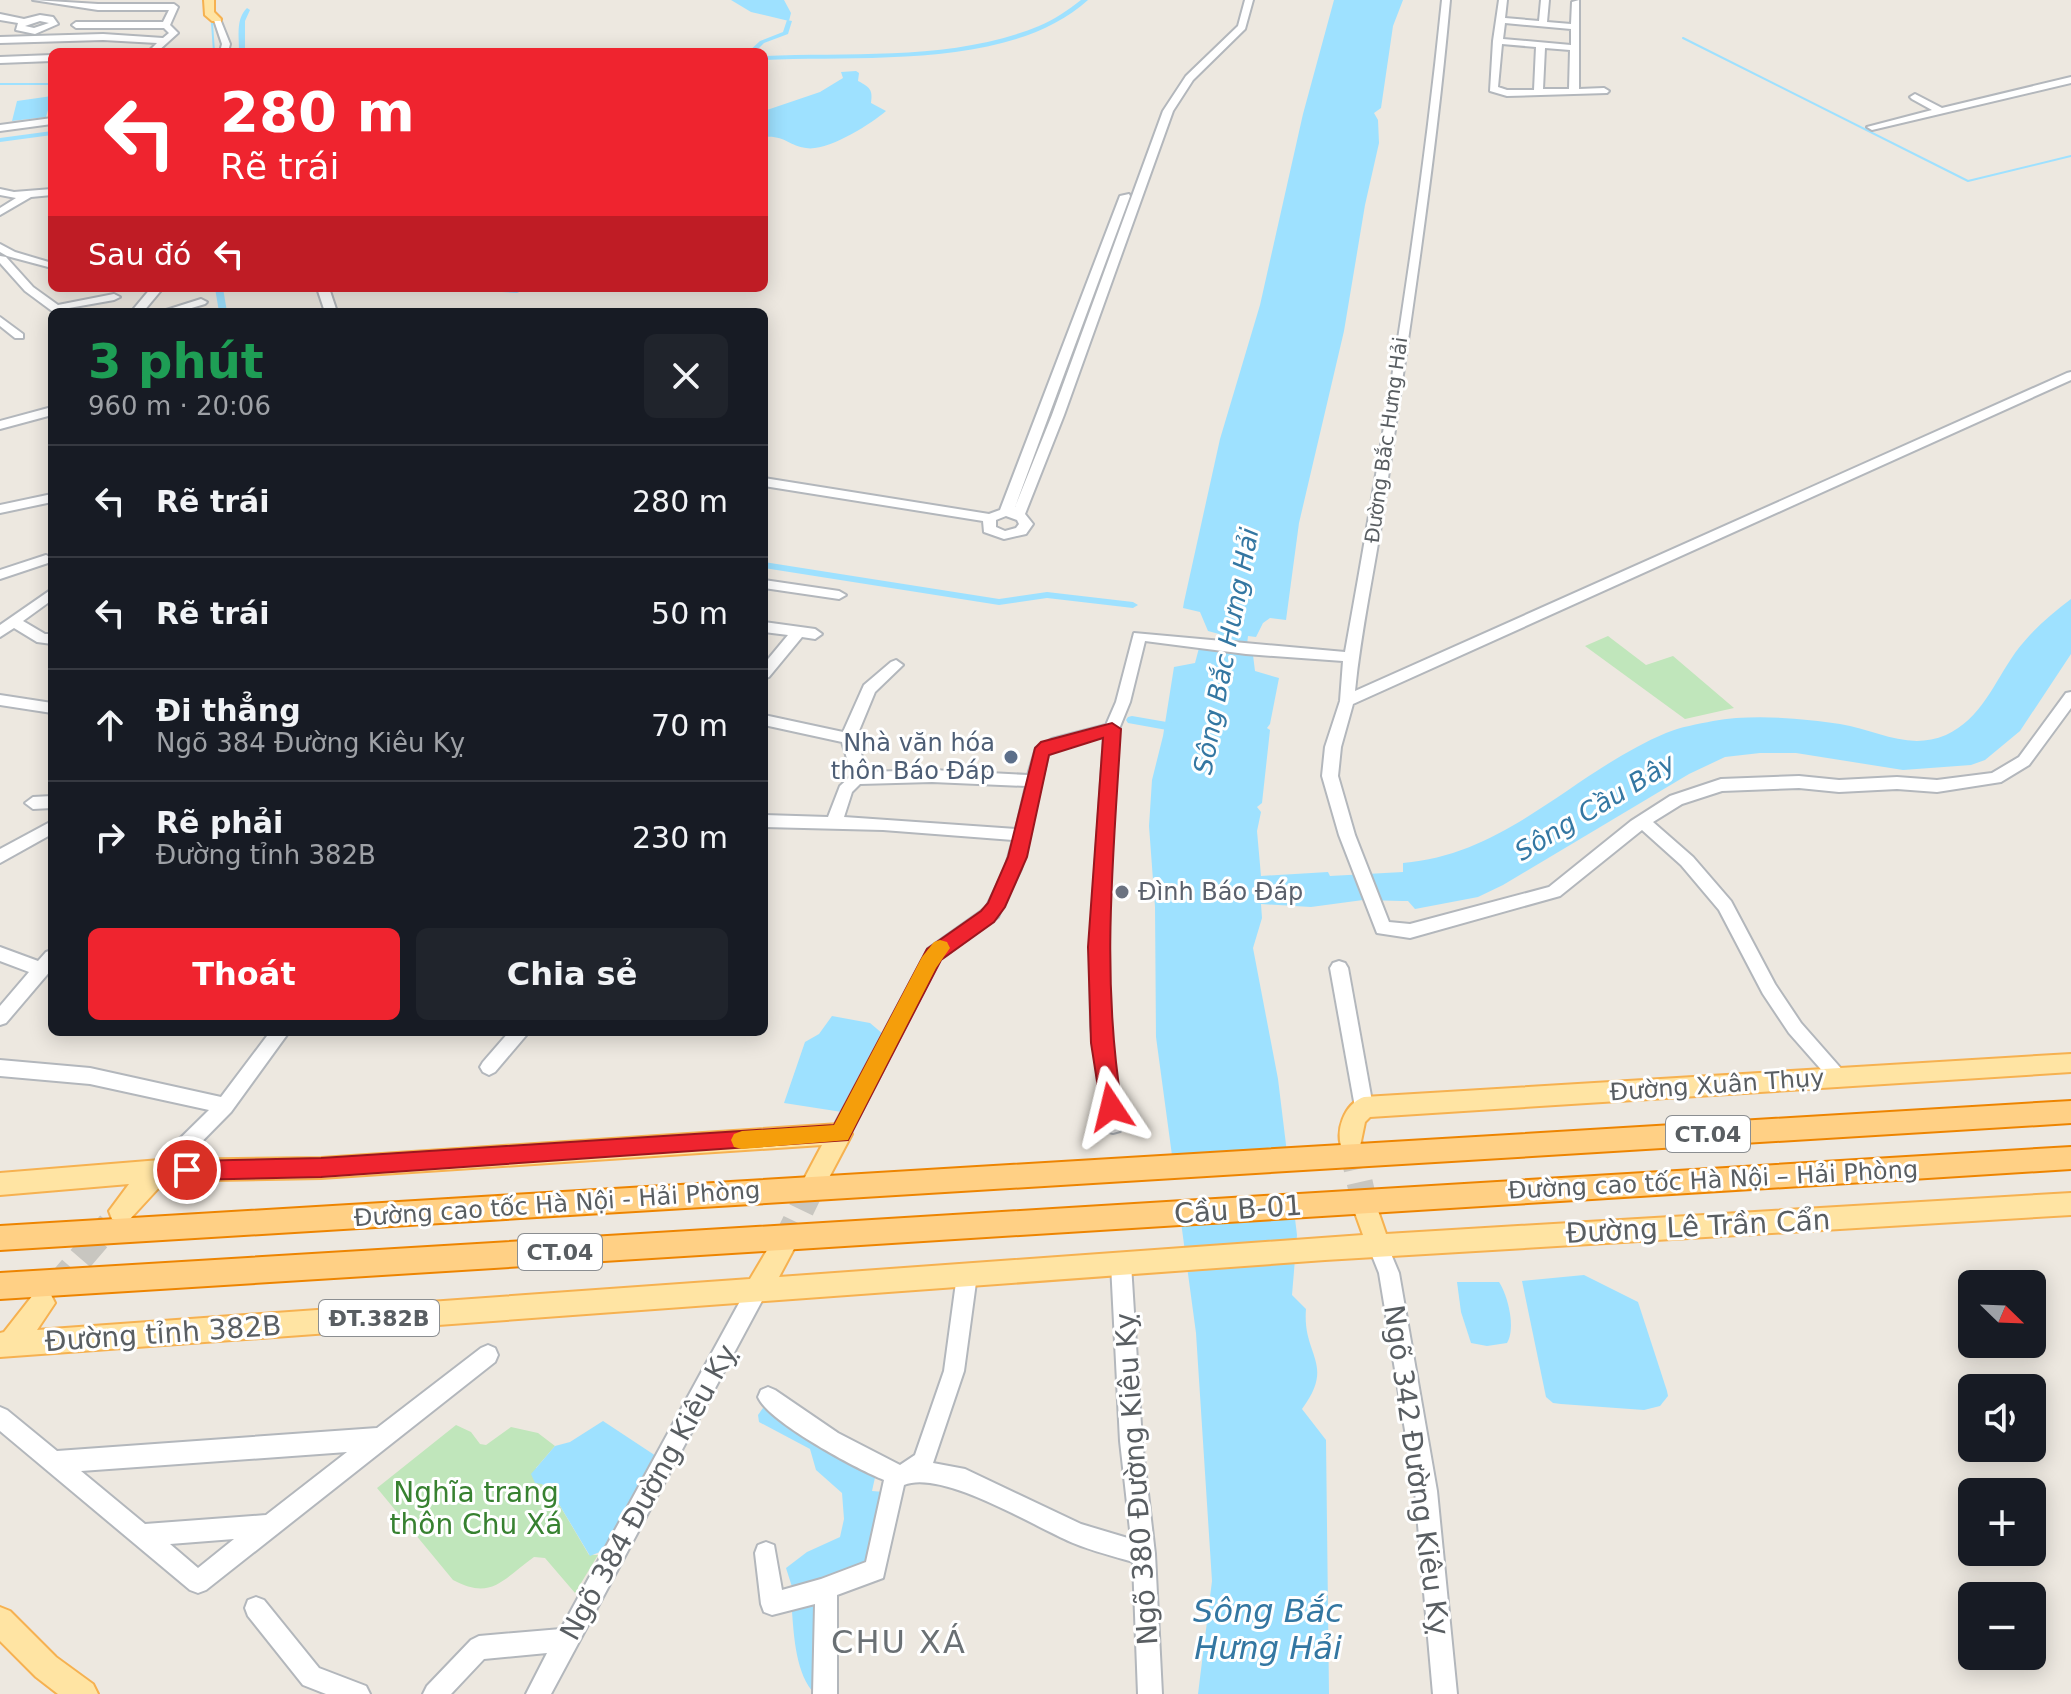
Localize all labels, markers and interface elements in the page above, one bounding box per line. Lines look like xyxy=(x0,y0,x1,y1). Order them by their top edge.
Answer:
text: 280 m xyxy=(220,79,415,144)
icon: left xyxy=(88,80,192,184)
text: Rẽ trái xyxy=(220,146,340,187)
icon: left xyxy=(207,232,251,276)
text: Sau đó xyxy=(88,237,191,272)
text: 3 phút xyxy=(88,333,264,389)
button: close xyxy=(644,334,728,418)
street label: Đường Bắc Hưng Hải xyxy=(1360,335,1412,545)
text: 960 m · 20:06 xyxy=(88,391,271,421)
icon: left xyxy=(88,479,132,523)
text: Rẽ trái xyxy=(156,484,270,519)
text: 280 m xyxy=(632,484,728,519)
water label: Sông Bắc Hưng Hải xyxy=(1187,525,1265,777)
icon: left xyxy=(88,591,132,635)
text: Rẽ trái xyxy=(156,596,270,631)
text: 50 m xyxy=(651,596,728,631)
text: Đi thẳng xyxy=(156,693,301,728)
icon: ahead xyxy=(88,703,132,747)
text: 70 m xyxy=(651,708,728,743)
text: Ngõ 384 Đường Kiêu Kỵ xyxy=(156,728,465,758)
place label: Nhà văn hóa thôn Báo Đáp xyxy=(831,729,995,785)
water label: Sông Cầu Bây xyxy=(1509,747,1681,867)
marker: Nhà văn hóa thôn Báo Đáp xyxy=(1002,748,1020,766)
text: Rẽ phải xyxy=(156,805,283,840)
icon: right xyxy=(88,815,132,859)
text: 230 m xyxy=(632,820,728,855)
text: Đường tỉnh 382B xyxy=(156,840,376,870)
place label: Đình Báo Đáp xyxy=(1138,878,1303,906)
marker: Đình Báo Đáp xyxy=(1113,883,1131,901)
button: Thoát xyxy=(88,928,400,1020)
button: Chia sẻ xyxy=(416,928,728,1020)
street label: Đường Xuân Thụy xyxy=(1609,1064,1825,1106)
position arrow xyxy=(1069,1065,1153,1149)
road number: CT.04 xyxy=(1666,1116,1750,1152)
pin xyxy=(153,1136,221,1204)
icon: arrive xyxy=(165,1148,209,1192)
street label: Đường cao tốc Hà Nội – Hải Phòng xyxy=(1507,1155,1919,1205)
street label: Đường cao tốc Hà Nội - Hải Phòng xyxy=(353,1176,761,1232)
street label: Cầu B-01 xyxy=(1173,1189,1303,1230)
street label: Đường Lê Trần Cẩn xyxy=(1565,1203,1831,1250)
road number: CT.04 xyxy=(518,1234,602,1270)
north arrow xyxy=(1958,1270,2046,1358)
map controls xyxy=(1958,1270,2046,1670)
road number: ĐT.382B xyxy=(319,1300,439,1336)
street label: Ngõ 342 Đường Kiêu Kỵ xyxy=(1377,1303,1456,1637)
street label: Đường tỉnh 382B xyxy=(44,1309,282,1358)
street label: Ngõ 380 Đường Kiêu Kỵ xyxy=(1108,1312,1165,1646)
street label: Ngõ 384 Đường Kiêu Kỵ xyxy=(553,1339,744,1646)
button: sound xyxy=(1958,1374,2046,1462)
park label: Nghĩa trang thôn Chu Xá xyxy=(390,1476,562,1541)
button: + xyxy=(1958,1478,2046,1566)
button: − xyxy=(1958,1582,2046,1670)
water label: Sông Bắc Hưng Hải xyxy=(1193,1592,1343,1667)
district label: CHU XÁ xyxy=(831,1623,967,1661)

